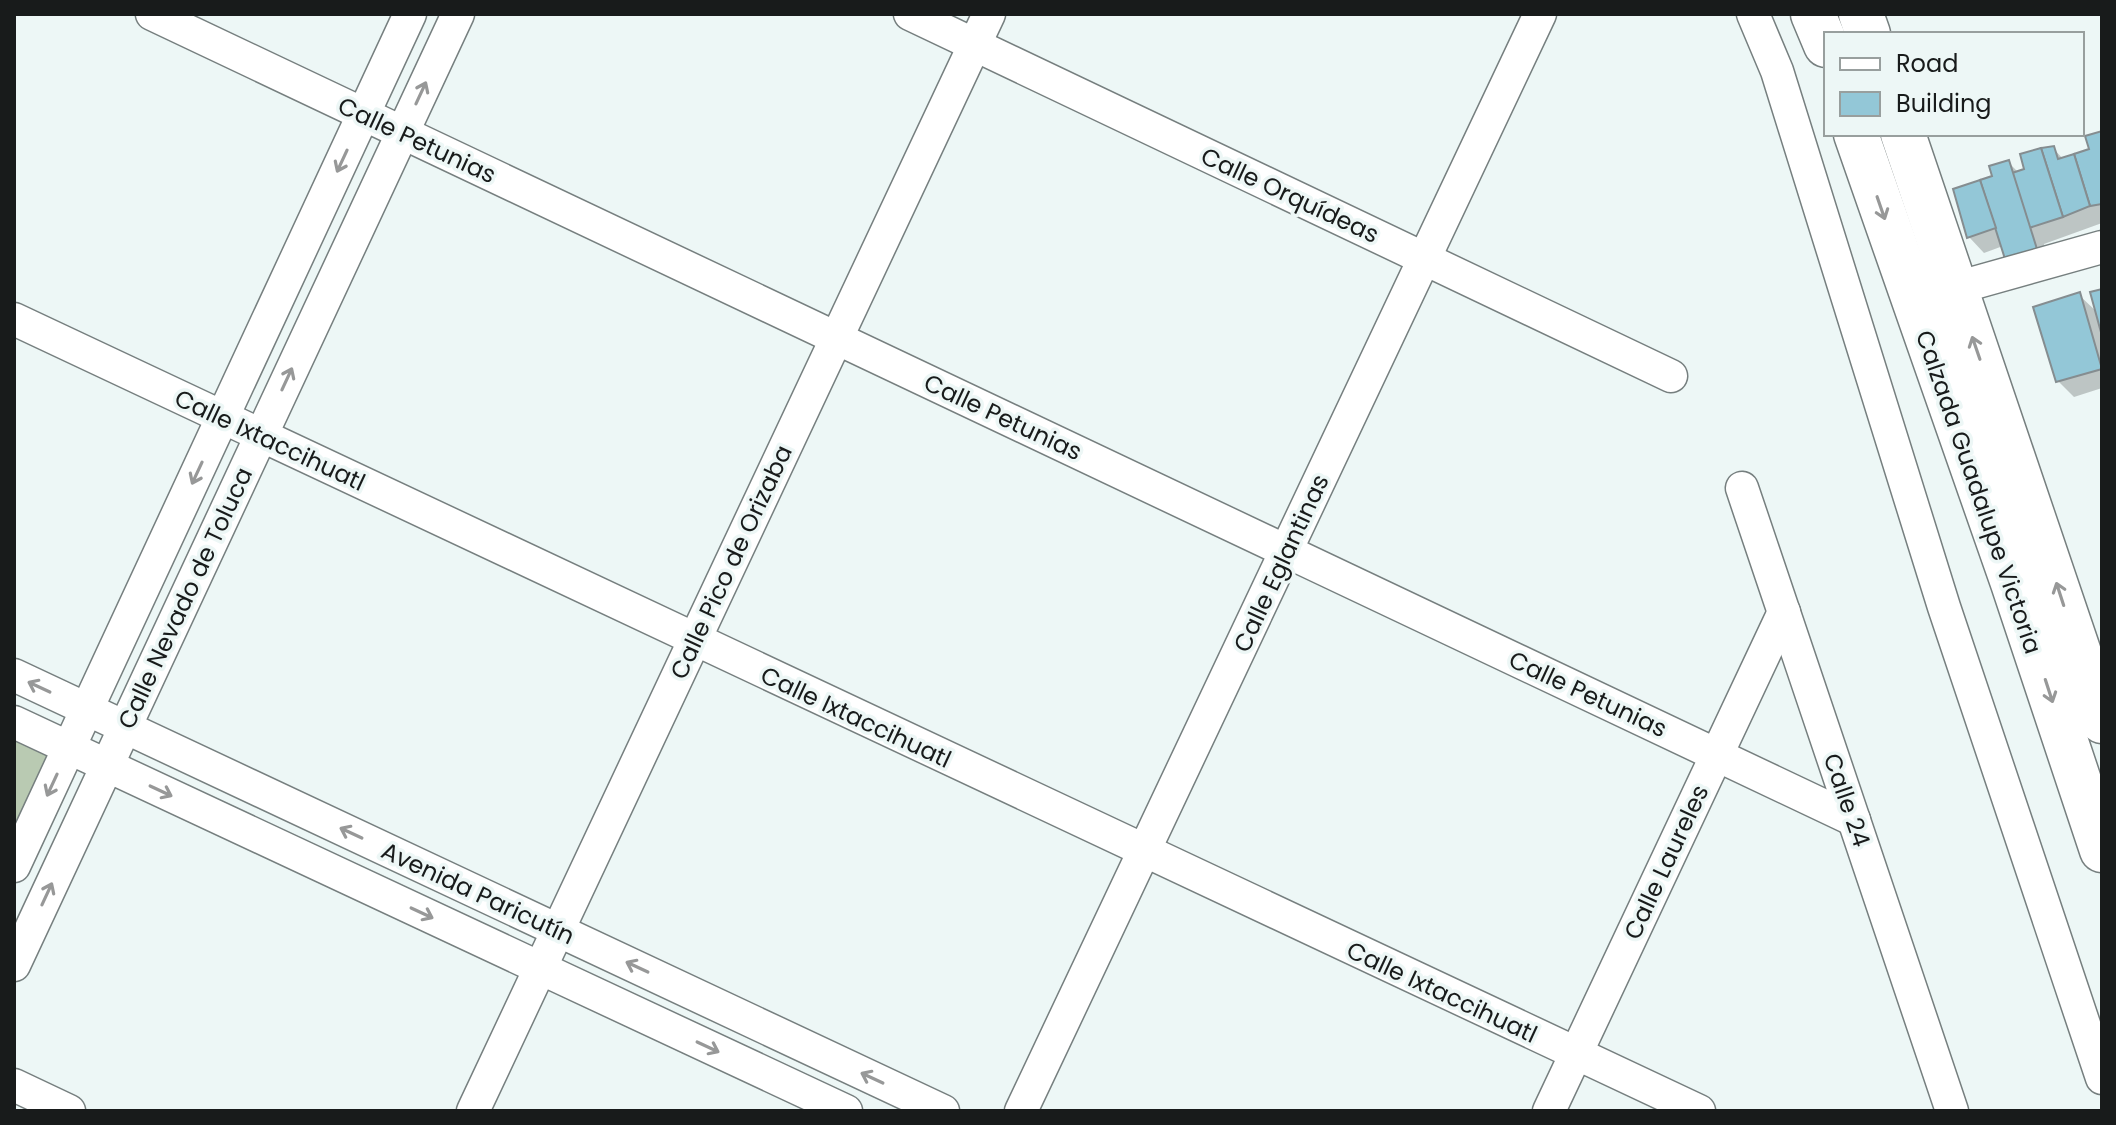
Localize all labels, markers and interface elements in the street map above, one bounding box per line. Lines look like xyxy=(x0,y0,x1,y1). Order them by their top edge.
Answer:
legend xyxy=(1824,32,2084,136)
text: Road xyxy=(1896,47,1958,80)
one-way arrow xyxy=(414,81,429,105)
text: Building xyxy=(1896,87,1992,120)
street label: Calle Petunias xyxy=(333,89,501,191)
street label: Calle Orquídeas xyxy=(1196,139,1384,251)
one-way arrow xyxy=(334,149,349,173)
one-way arrow xyxy=(1874,195,1889,220)
street label: Calzada Guadalupe Victoria xyxy=(1908,326,2050,658)
one-way arrow xyxy=(1968,336,1983,361)
street label: Calle Petunias xyxy=(919,366,1087,468)
one-way arrow xyxy=(280,368,295,392)
street label: Calle Ixtaccihuatl xyxy=(169,381,371,499)
street label: Calle Pico de Orizaba xyxy=(662,440,800,684)
one-way arrow xyxy=(189,460,204,484)
street label: Calle Nevado de Toluca xyxy=(110,462,260,734)
street label: Calle Eglantinas xyxy=(1225,469,1337,657)
one-way arrow xyxy=(2051,582,2066,607)
street label: Calle Petunias xyxy=(1504,643,1672,745)
street label: Calle Ixtaccihuatl xyxy=(755,658,957,776)
one-way arrow xyxy=(28,679,52,694)
one-way arrow xyxy=(2043,679,2058,704)
street label: Calle 24 xyxy=(1816,749,1878,851)
one-way arrow xyxy=(44,772,59,796)
street label: Calle Laureles xyxy=(1616,779,1716,945)
one-way arrow xyxy=(148,784,172,799)
one-way arrow xyxy=(339,825,363,840)
street label: Avenida Paricutín xyxy=(376,834,580,952)
one-way arrow xyxy=(40,882,55,906)
one-way arrow xyxy=(409,906,433,921)
street label: Calle Ixtaccihuatl xyxy=(1341,933,1543,1051)
one-way arrow xyxy=(625,959,650,974)
one-way arrow xyxy=(695,1040,720,1055)
one-way arrow xyxy=(861,1070,885,1085)

